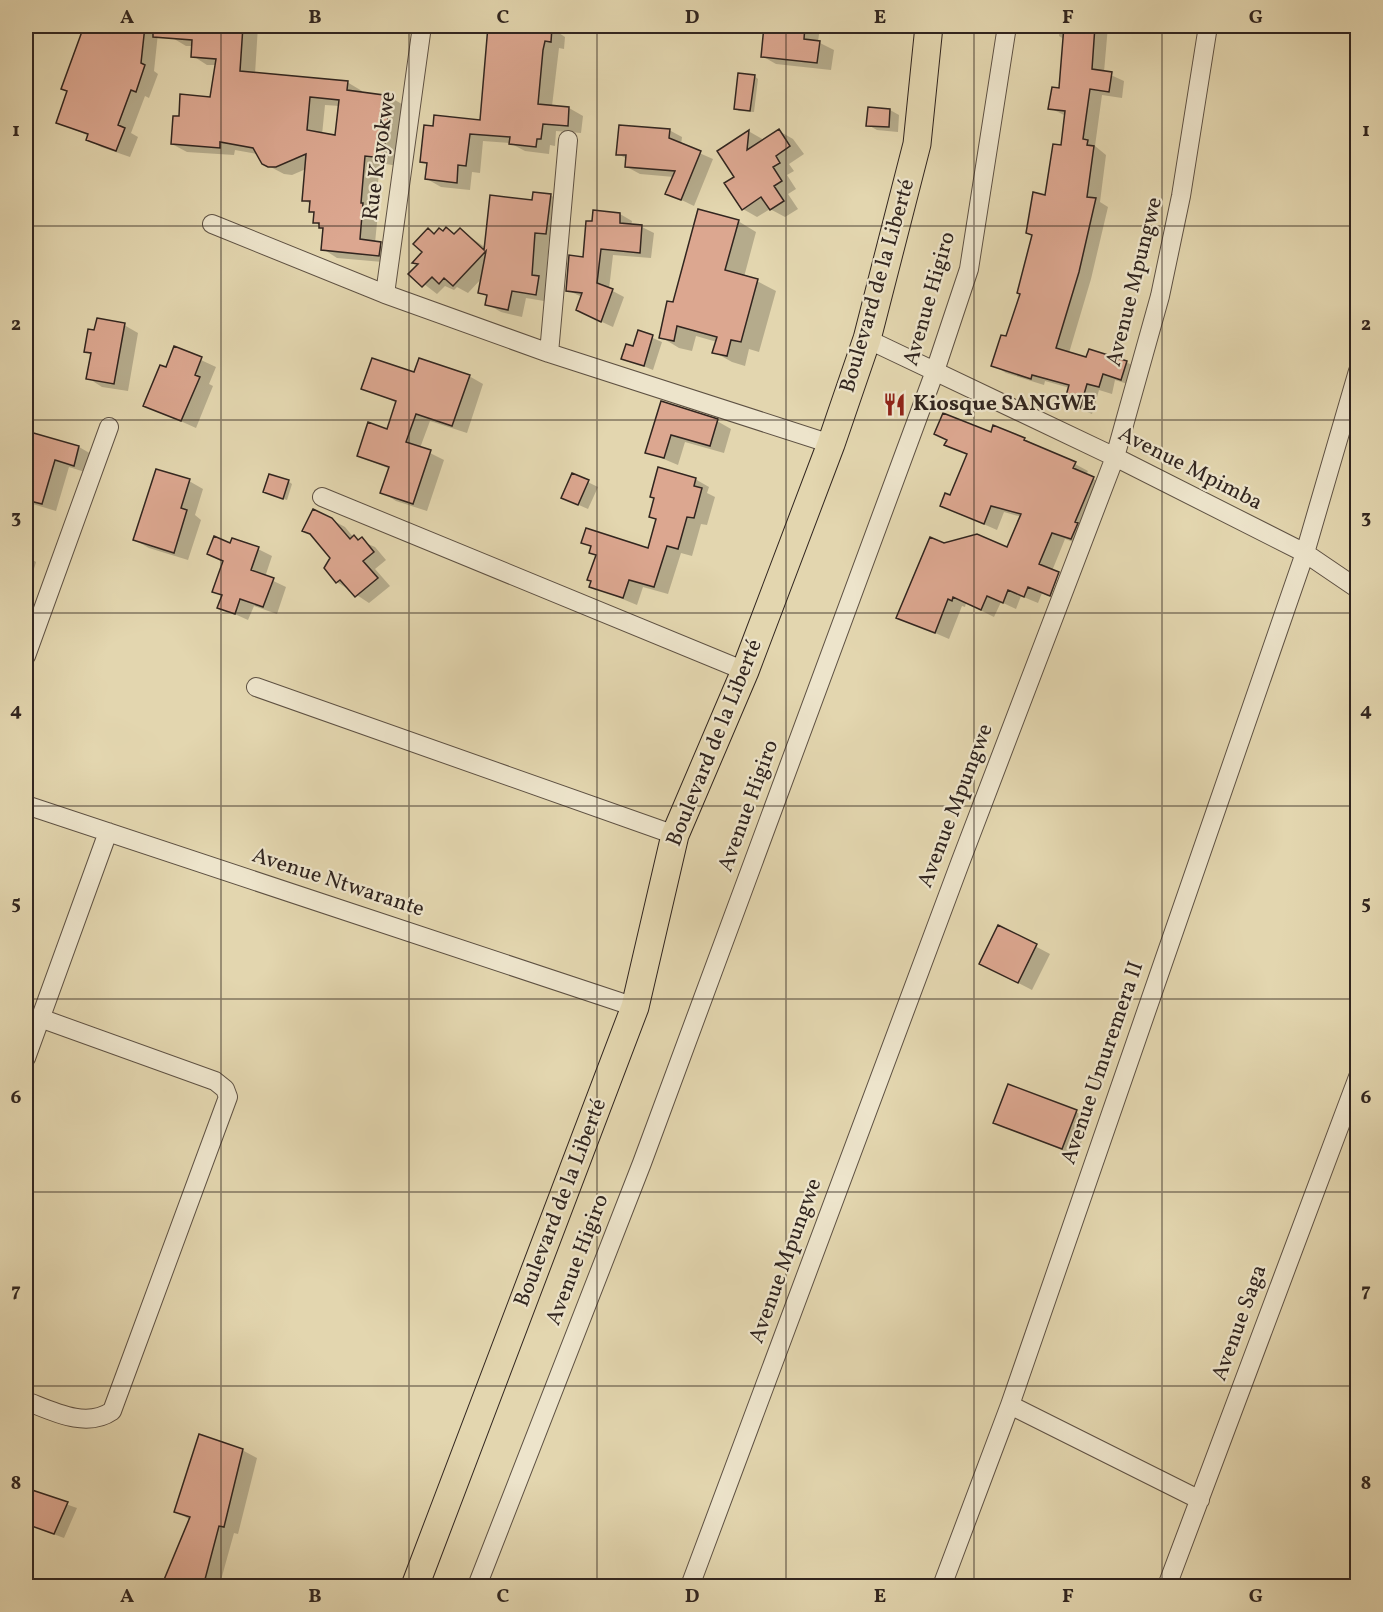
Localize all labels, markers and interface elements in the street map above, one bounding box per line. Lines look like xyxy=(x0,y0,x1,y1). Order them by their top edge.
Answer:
text: A xyxy=(120,4,134,32)
text: B xyxy=(308,4,322,32)
text: C xyxy=(497,4,510,32)
text: D xyxy=(685,4,699,32)
text: E xyxy=(874,4,886,32)
text: F xyxy=(1062,4,1074,32)
text: G xyxy=(1249,4,1263,32)
street label: Rue Kayokwe xyxy=(356,90,404,222)
text: 1 xyxy=(12,117,20,145)
text: 1 xyxy=(1362,117,1370,145)
street label: Boulevard de la Liberté xyxy=(833,176,923,396)
street label: Avenue Mpungwe xyxy=(1099,194,1171,370)
street label: Avenue Higiro xyxy=(896,228,964,370)
text: 2 xyxy=(11,311,21,339)
text: 2 xyxy=(1361,311,1371,339)
place label: Kiosque SANGWE xyxy=(913,389,1096,420)
restaurant icon: Kiosque SANGWE xyxy=(882,391,908,417)
street label: Avenue Mpimba xyxy=(1112,419,1268,519)
text: 3 xyxy=(11,504,21,532)
text: 3 xyxy=(1361,504,1371,532)
street label: Boulevard de la Liberté xyxy=(659,635,771,851)
text: 4 xyxy=(10,697,22,725)
text: 4 xyxy=(1360,697,1372,725)
street label: Avenue Mpungwe xyxy=(910,719,1002,893)
street label: Avenue Higiro xyxy=(711,736,787,876)
street label: Avenue Ntwarante xyxy=(248,841,428,925)
text: 5 xyxy=(11,890,21,918)
text: 5 xyxy=(1361,890,1371,918)
street label: Avenue Umuremera II xyxy=(1054,957,1152,1169)
text: 6 xyxy=(11,1084,22,1112)
text: 6 xyxy=(1361,1084,1372,1112)
street label: Boulevard de la Liberté xyxy=(507,1094,615,1312)
street label: Avenue Mpungwe xyxy=(742,1174,830,1348)
street label: Avenue Higiro xyxy=(539,1190,617,1330)
street label: Avenue Saga xyxy=(1205,1261,1275,1385)
text: 7 xyxy=(11,1277,21,1305)
text: 7 xyxy=(1361,1277,1371,1305)
text: 8 xyxy=(11,1470,21,1498)
text: 8 xyxy=(1361,1470,1371,1498)
text: A xyxy=(120,1583,134,1611)
text: B xyxy=(308,1583,322,1611)
text: C xyxy=(497,1583,510,1611)
text: D xyxy=(685,1583,699,1611)
text: E xyxy=(874,1583,886,1611)
text: F xyxy=(1062,1583,1074,1611)
text: G xyxy=(1249,1583,1263,1611)

